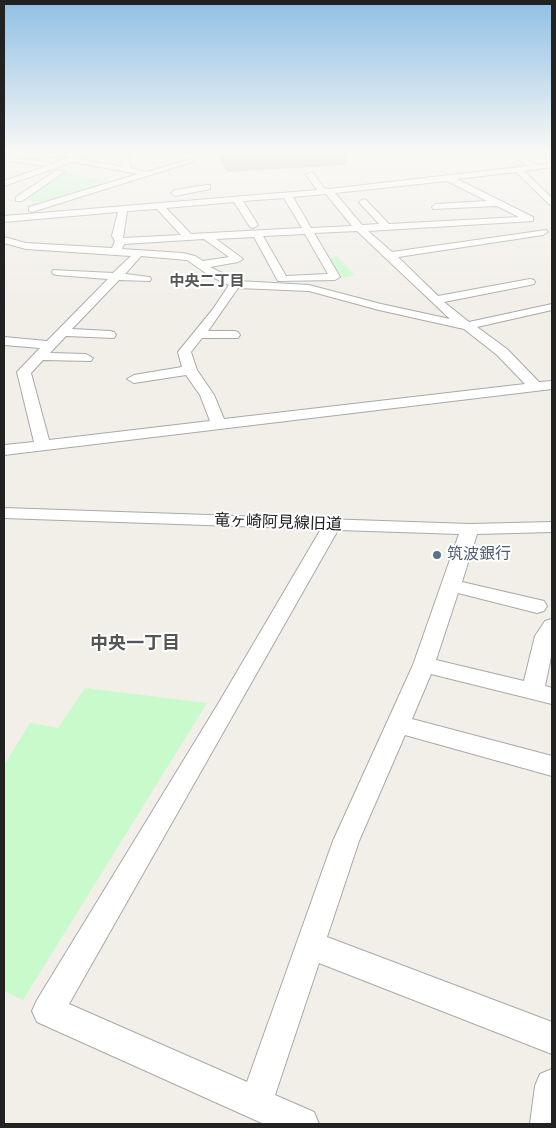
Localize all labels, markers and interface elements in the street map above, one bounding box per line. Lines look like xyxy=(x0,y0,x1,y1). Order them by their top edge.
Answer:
district label: 中央二丁目 xyxy=(170,273,244,291)
street label: 竜ヶ崎阿見線旧道 xyxy=(214,511,342,535)
place label: 筑波銀行 xyxy=(447,545,511,565)
marker: 筑波銀行 xyxy=(431,549,443,561)
district label: 中央一丁目 xyxy=(90,633,180,655)

